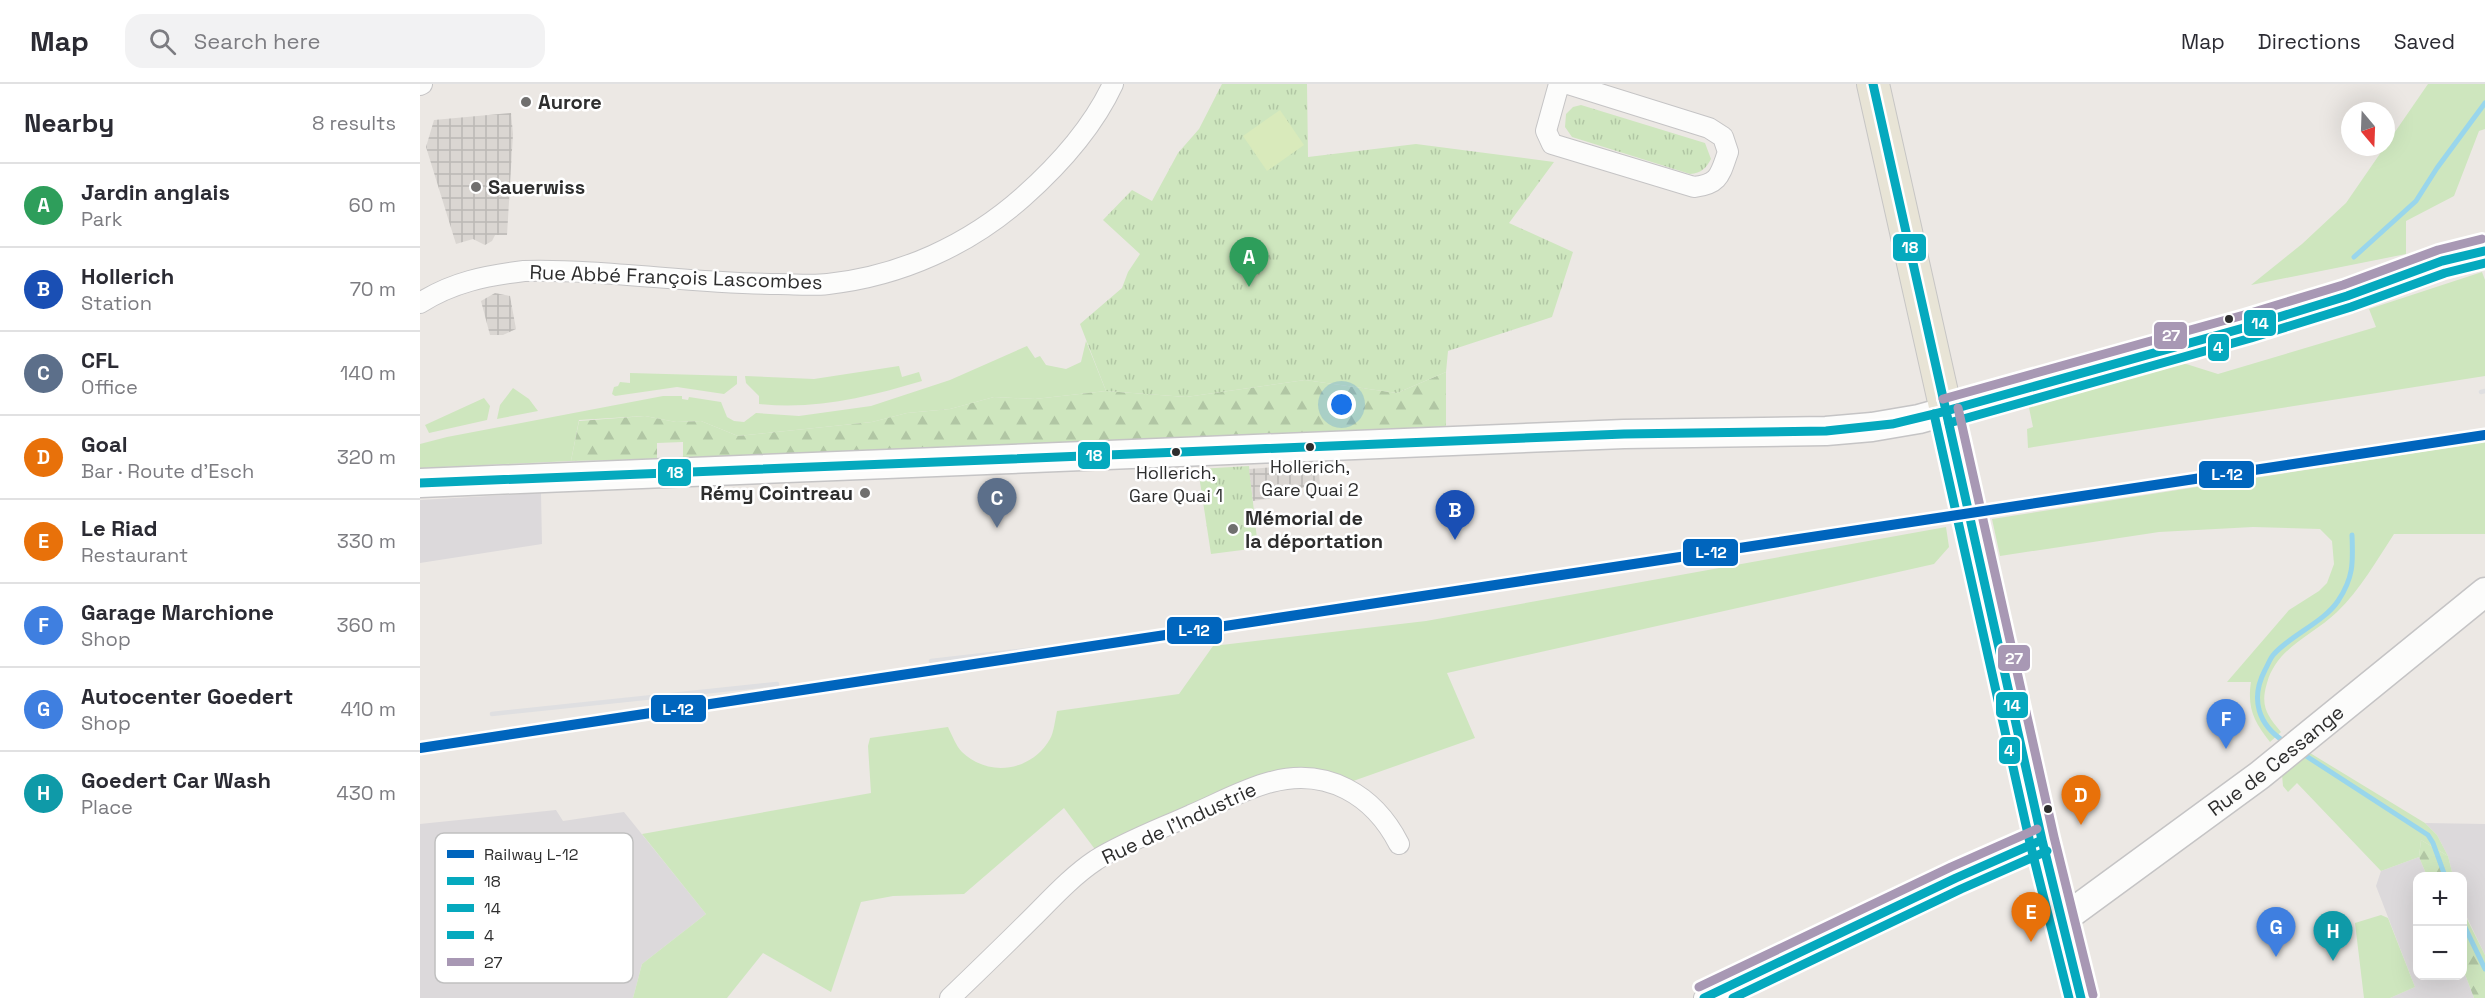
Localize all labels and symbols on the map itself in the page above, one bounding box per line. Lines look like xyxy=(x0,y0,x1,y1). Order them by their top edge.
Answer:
place label: Aurore xyxy=(538,89,602,115)
marker: Aurore xyxy=(519,95,533,109)
north arrow xyxy=(2341,102,2395,156)
place label: Sauerwiss xyxy=(488,174,585,200)
marker: Sauerwiss xyxy=(469,180,483,194)
line badge: 18 xyxy=(1892,233,1927,262)
text: 18 xyxy=(1902,237,1919,258)
pin: A xyxy=(1230,238,1268,287)
street label: Rue Abbé François Lascombes xyxy=(529,259,823,295)
line badge: 14 xyxy=(2243,309,2277,337)
unlabelled marker xyxy=(2223,313,2235,325)
text: 14 xyxy=(2251,313,2269,334)
line badge: 27 xyxy=(2153,321,2188,350)
text: 27 xyxy=(2162,325,2180,346)
line badge: 4 xyxy=(2207,333,2230,362)
text: 4 xyxy=(2213,337,2223,358)
your location xyxy=(1327,390,1356,419)
line badge: 18 xyxy=(1077,441,1111,470)
marker: Hollerich, Gare Quai 2 xyxy=(1304,441,1316,453)
text: 18 xyxy=(1086,445,1103,466)
marker: Hollerich, Gare Quai 1 xyxy=(1170,446,1182,458)
place label: Hollerich, Gare Quai 2 xyxy=(1261,455,1359,501)
line badge: 18 xyxy=(657,458,692,487)
line badge: L-12 xyxy=(2198,460,2255,489)
place label: Hollerich, Gare Quai 1 xyxy=(1129,461,1223,507)
text: 18 xyxy=(667,462,684,483)
text: L-12 xyxy=(2211,464,2243,485)
pin: C xyxy=(978,478,1016,528)
place label: Rémy Cointreau xyxy=(700,480,853,506)
marker: Rémy Cointreau xyxy=(858,486,872,500)
pin: B xyxy=(1436,490,1474,540)
place label: Mémorial de la déportation xyxy=(1245,505,1383,554)
marker: Mémorial de la déportation xyxy=(1226,522,1240,536)
line badge: L-12 xyxy=(1682,538,1739,567)
text: L-12 xyxy=(1695,542,1727,563)
line badge: L-12 xyxy=(1166,616,1223,645)
text: L-12 xyxy=(1178,620,1210,641)
line badge: 27 xyxy=(1997,644,2031,672)
text: 27 xyxy=(2005,648,2023,669)
line badge: 14 xyxy=(1995,691,2029,719)
line badge: L-12 xyxy=(650,694,707,723)
text: 14 xyxy=(2003,695,2021,716)
text: L-12 xyxy=(662,699,694,720)
street label: Rue de Cessange xyxy=(2203,699,2349,822)
pin: F xyxy=(2206,700,2246,749)
line badge: 4 xyxy=(1998,736,2021,765)
text: 4 xyxy=(2004,740,2014,761)
street label: Rue de l'Industrie xyxy=(1098,776,1260,870)
pin: D xyxy=(2062,776,2100,825)
unlabelled marker xyxy=(2042,803,2054,815)
legend xyxy=(435,833,633,983)
text: Railway L-12 xyxy=(484,844,578,865)
text: 18 xyxy=(484,871,501,892)
pin: E xyxy=(2012,892,2050,942)
text: 14 xyxy=(484,898,501,919)
pin: G xyxy=(2256,908,2296,957)
pin: H xyxy=(2314,912,2352,961)
text: 4 xyxy=(484,925,494,946)
text: 27 xyxy=(484,952,503,973)

